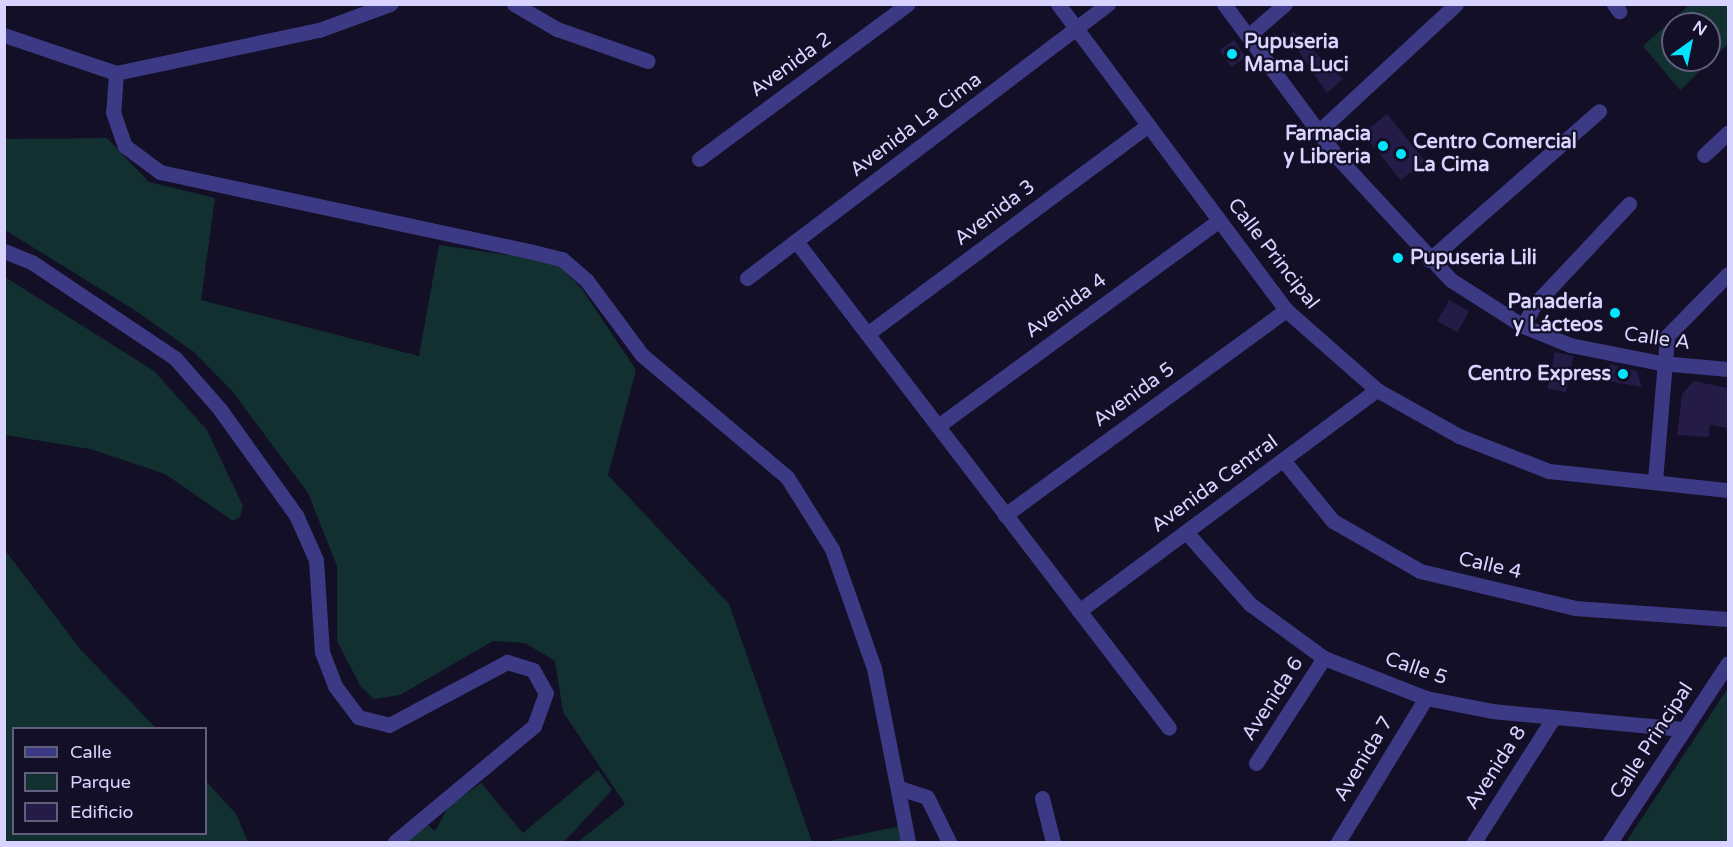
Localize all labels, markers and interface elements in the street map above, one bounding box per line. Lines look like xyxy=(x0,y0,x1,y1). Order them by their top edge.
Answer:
north arrow xyxy=(1661,12,1721,72)
text: N xyxy=(1689,17,1711,40)
street label: Avenida 2 xyxy=(746,27,836,103)
place label: Pupuseria Mama Luci xyxy=(1244,30,1349,77)
marker: Pupuseria Mama Luci xyxy=(1225,47,1239,61)
street label: Avenida La Cima xyxy=(845,68,987,182)
place label: Farmacia y Libreria xyxy=(1283,122,1371,169)
place label: Centro Comercial La Cima xyxy=(1413,130,1577,177)
marker: Farmacia y Libreria xyxy=(1376,139,1390,153)
marker: Centro Comercial La Cima xyxy=(1394,147,1408,161)
street label: Avenida 3 xyxy=(950,175,1040,251)
street label: Calle Principal xyxy=(1222,194,1324,314)
place label: Pupuseria Lili xyxy=(1410,246,1537,270)
marker: Pupuseria Lili xyxy=(1391,251,1405,265)
street label: Avenida 4 xyxy=(1021,268,1111,344)
place label: Panadería y Lácteos xyxy=(1508,290,1603,337)
marker: Panadería y Lácteos xyxy=(1608,306,1622,320)
street label: Calle A xyxy=(1622,322,1692,356)
street label: Avenida 5 xyxy=(1089,357,1179,433)
place label: Centro Express xyxy=(1468,362,1611,386)
marker: Centro Express xyxy=(1616,367,1630,381)
street label: Avenida Central xyxy=(1147,430,1283,538)
street label: Calle 4 xyxy=(1456,547,1524,585)
street label: Calle 5 xyxy=(1382,647,1450,691)
street label: Avenida 6 xyxy=(1237,653,1309,745)
street label: Calle Principal xyxy=(1605,678,1699,804)
street label: Avenida 7 xyxy=(1329,712,1399,806)
street label: Avenida 8 xyxy=(1460,722,1532,814)
legend xyxy=(12,727,207,835)
text: Calle xyxy=(70,741,112,763)
text: Parque xyxy=(70,771,131,793)
text: Edificio xyxy=(70,801,134,823)

